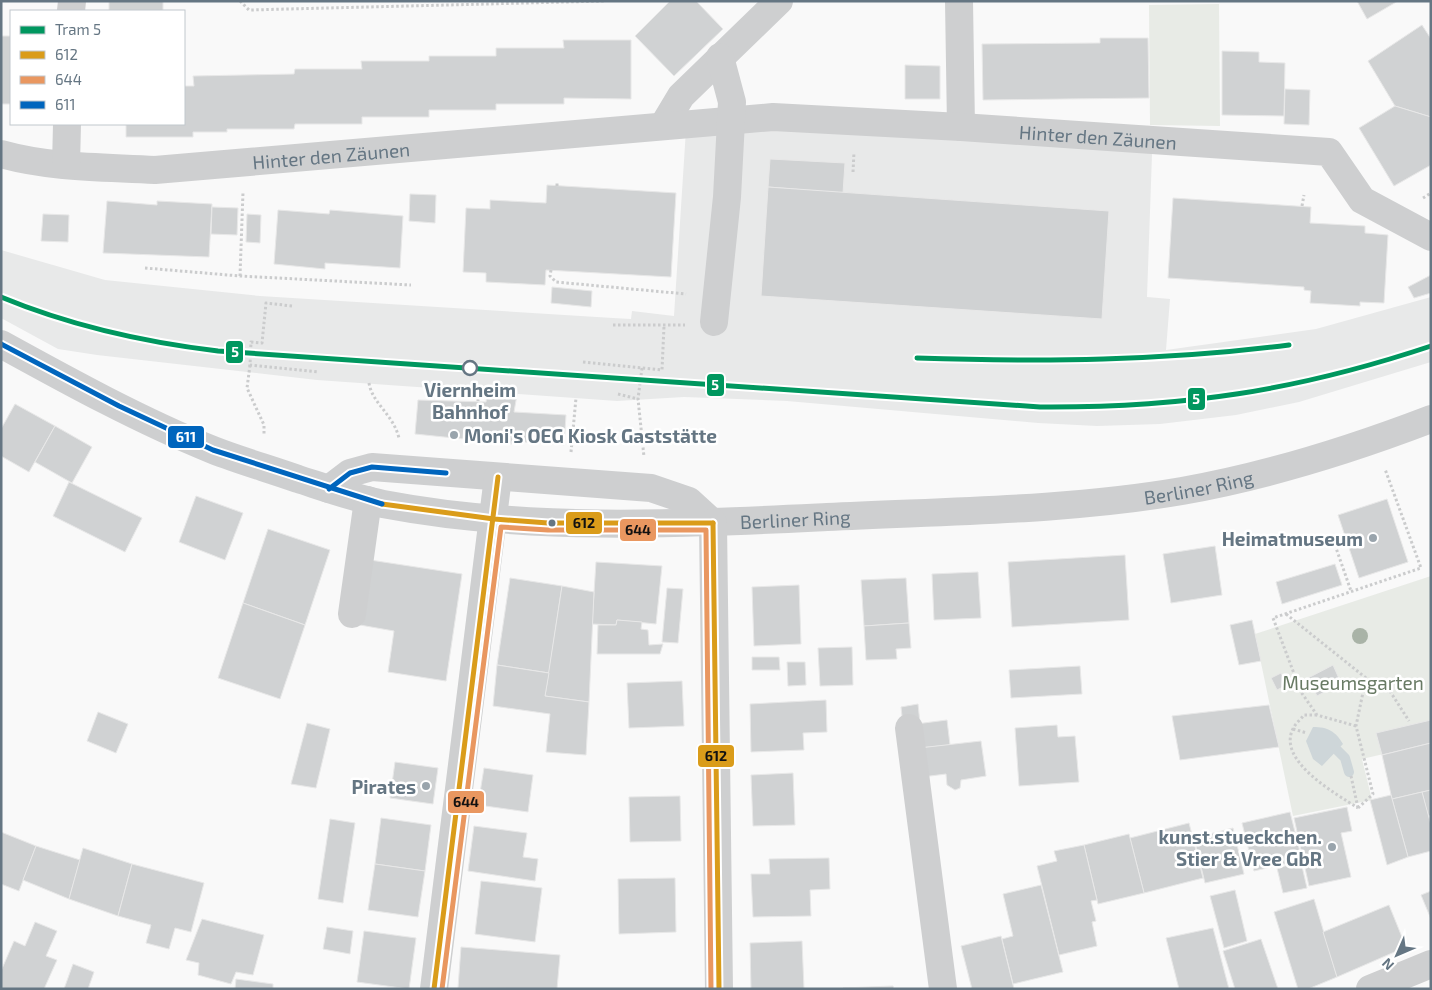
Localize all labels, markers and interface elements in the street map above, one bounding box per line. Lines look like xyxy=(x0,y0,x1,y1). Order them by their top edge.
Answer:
legend xyxy=(10,10,185,125)
text: Tram 5 xyxy=(55,20,101,38)
text: 612 xyxy=(55,45,78,63)
text: 644 xyxy=(55,70,82,88)
text: 611 xyxy=(55,95,76,113)
street label: Hinter den Zäunen xyxy=(1018,119,1178,153)
street label: Hinter den Zäunen xyxy=(251,137,411,173)
line badge: 5 xyxy=(225,340,244,364)
text: 5 xyxy=(231,343,239,360)
marker: Viernheim Bahnhof xyxy=(462,360,478,376)
line badge: 5 xyxy=(706,373,725,397)
text: 5 xyxy=(711,376,719,393)
place label: Viernheim Bahnhof xyxy=(424,378,516,423)
line badge: 5 xyxy=(1187,387,1206,411)
text: 5 xyxy=(1192,390,1200,407)
place label: Moni's OEG Kiosk Gaststätte xyxy=(464,424,717,447)
line badge: 611 xyxy=(167,425,205,449)
text: 611 xyxy=(176,428,196,445)
marker: Moni's OEG Kiosk Gaststätte xyxy=(448,429,460,441)
street label: Berliner Ring xyxy=(1142,465,1256,508)
street label: Berliner Ring xyxy=(739,504,851,532)
line badge: 612 xyxy=(565,511,603,535)
text: 612 xyxy=(573,514,595,531)
unlabelled marker xyxy=(547,518,557,528)
line badge: 644 xyxy=(619,518,657,542)
text: 644 xyxy=(625,521,651,538)
place label: Heimatmuseum xyxy=(1222,527,1363,550)
marker: Heimatmuseum xyxy=(1367,532,1379,544)
park label: Museumsgarten xyxy=(1282,671,1424,694)
line badge: 612 xyxy=(697,744,735,768)
text: 612 xyxy=(705,747,727,764)
place label: Pirates xyxy=(352,775,416,798)
marker: Pirates xyxy=(420,780,432,792)
line badge: 644 xyxy=(447,790,485,814)
text: 644 xyxy=(453,793,479,810)
place label: kunst.stueckchen. Stier & Vree GbR xyxy=(1159,825,1322,870)
marker: kunst.stueckchen. Stier & Vree GbR xyxy=(1326,841,1338,853)
north arrow xyxy=(1372,930,1422,980)
text: N xyxy=(1378,955,1397,974)

